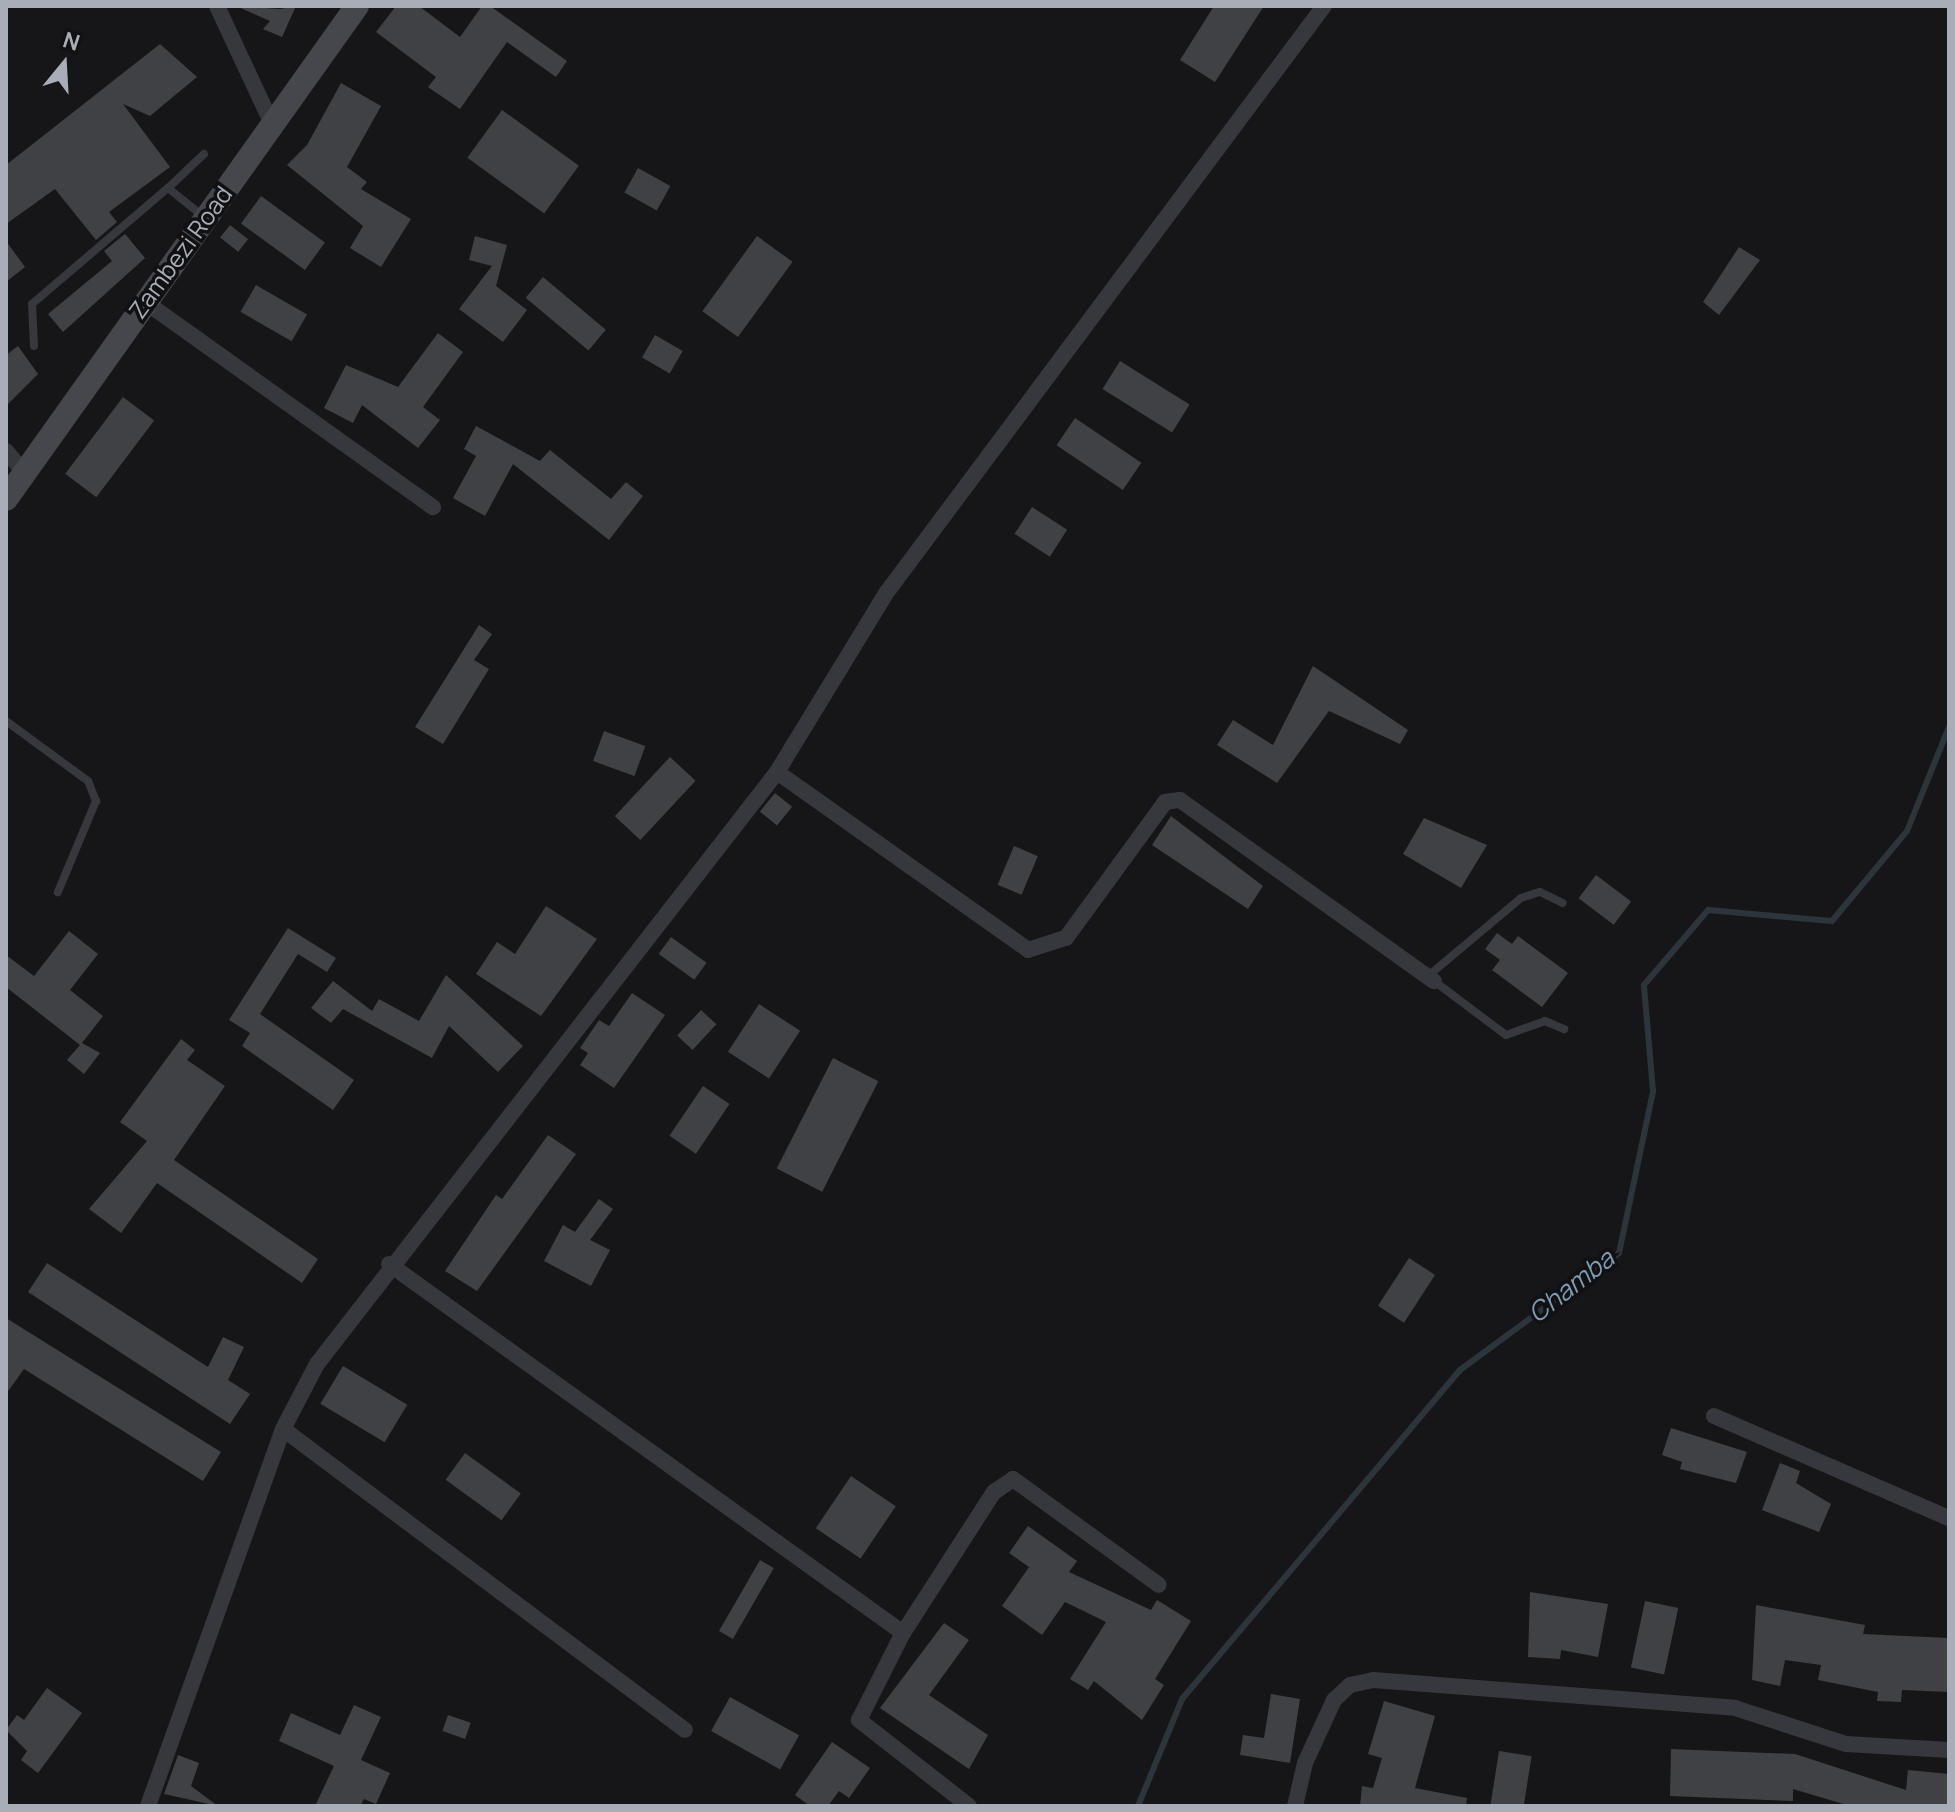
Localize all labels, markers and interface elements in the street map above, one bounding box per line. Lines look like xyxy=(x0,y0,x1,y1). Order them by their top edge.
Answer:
north arrow xyxy=(24,24,104,104)
text: N xyxy=(59,24,84,58)
street label: Zambezi Road xyxy=(122,180,238,324)
water label: Chamba xyxy=(1522,1243,1620,1329)

